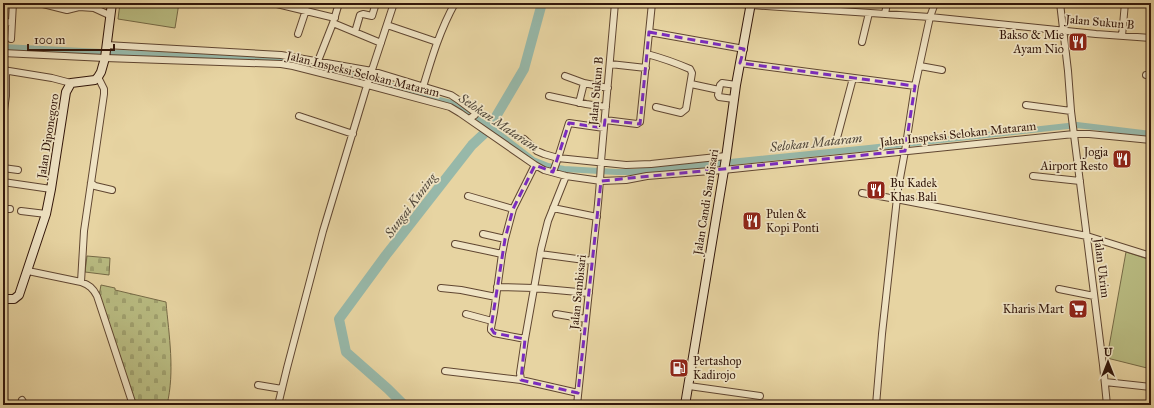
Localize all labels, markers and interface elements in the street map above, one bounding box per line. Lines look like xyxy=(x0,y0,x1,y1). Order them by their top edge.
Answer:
street label: Jalan Sukun B xyxy=(1063,12,1135,33)
scale bar xyxy=(28,26,114,52)
place label: Bakso & Mie Ayam Nio xyxy=(999,28,1064,56)
restaurant icon: Bakso & Mie Ayam Nio xyxy=(1067,31,1089,53)
text: 100 m xyxy=(34,33,65,47)
street label: Jalan Inspeksi Selokan Mataram xyxy=(283,48,441,101)
street label: Jalan Sukun B xyxy=(586,56,607,128)
water label: Selokan Mataram xyxy=(455,90,542,156)
street label: Jalan Diponegoro xyxy=(34,93,63,182)
street label: Jalan Inspeksi Selokan Mataram xyxy=(877,119,1037,150)
water label: Selokan Mataram xyxy=(768,130,864,156)
place label: Jogja Airport Resto xyxy=(1040,145,1109,173)
street label: Jalan Candi Sambisari xyxy=(690,147,722,258)
restaurant icon: Jogja Airport Resto xyxy=(1111,148,1133,170)
water label: Sungai Kuning xyxy=(381,169,441,242)
place label: Bu Kadek Khas Bali xyxy=(890,176,937,204)
restaurant icon: Bu Kadek Khas Bali xyxy=(865,179,887,201)
place label: Pulen & Kopi Ponti xyxy=(766,207,820,235)
restaurant icon: Pulen & Kopi Ponti xyxy=(741,210,763,232)
street label: Jalan Ukrim xyxy=(1090,235,1113,299)
street label: Jalan Sambisari xyxy=(567,253,590,332)
supermarket icon: Kharis Mart xyxy=(1067,298,1089,320)
place label: Kharis Mart xyxy=(1003,302,1065,316)
north arrow xyxy=(1088,342,1128,382)
text: U xyxy=(1104,346,1113,359)
place label: Pertashop Kadirojo xyxy=(693,354,742,382)
fuel station icon: Pertashop Kadirojo xyxy=(668,357,690,379)

